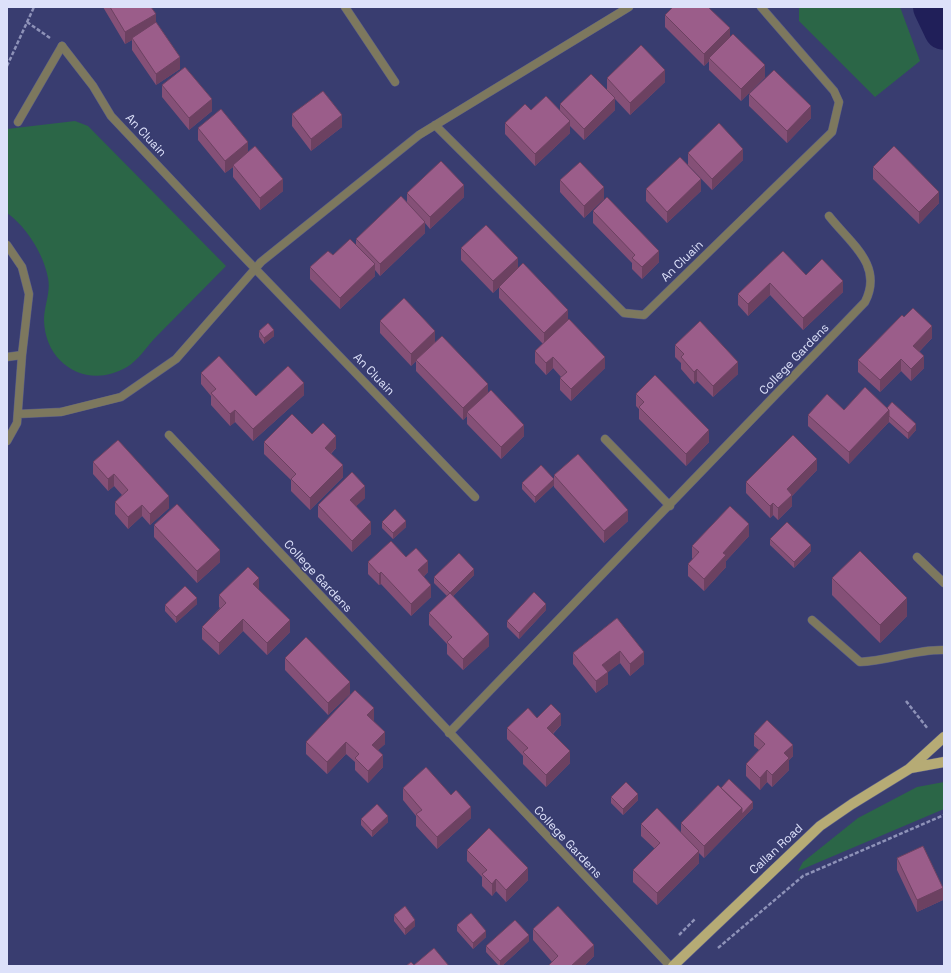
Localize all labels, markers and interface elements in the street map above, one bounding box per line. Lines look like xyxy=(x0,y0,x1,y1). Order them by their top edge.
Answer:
street label: An Cluain xyxy=(122,110,170,160)
street label: An Cluain xyxy=(657,237,707,285)
street label: College Gardens xyxy=(756,320,832,398)
street label: An Cluain xyxy=(350,349,398,399)
street label: College Gardens xyxy=(280,536,356,616)
street label: College Gardens xyxy=(530,802,606,882)
street label: Callan Road xyxy=(746,820,806,878)

